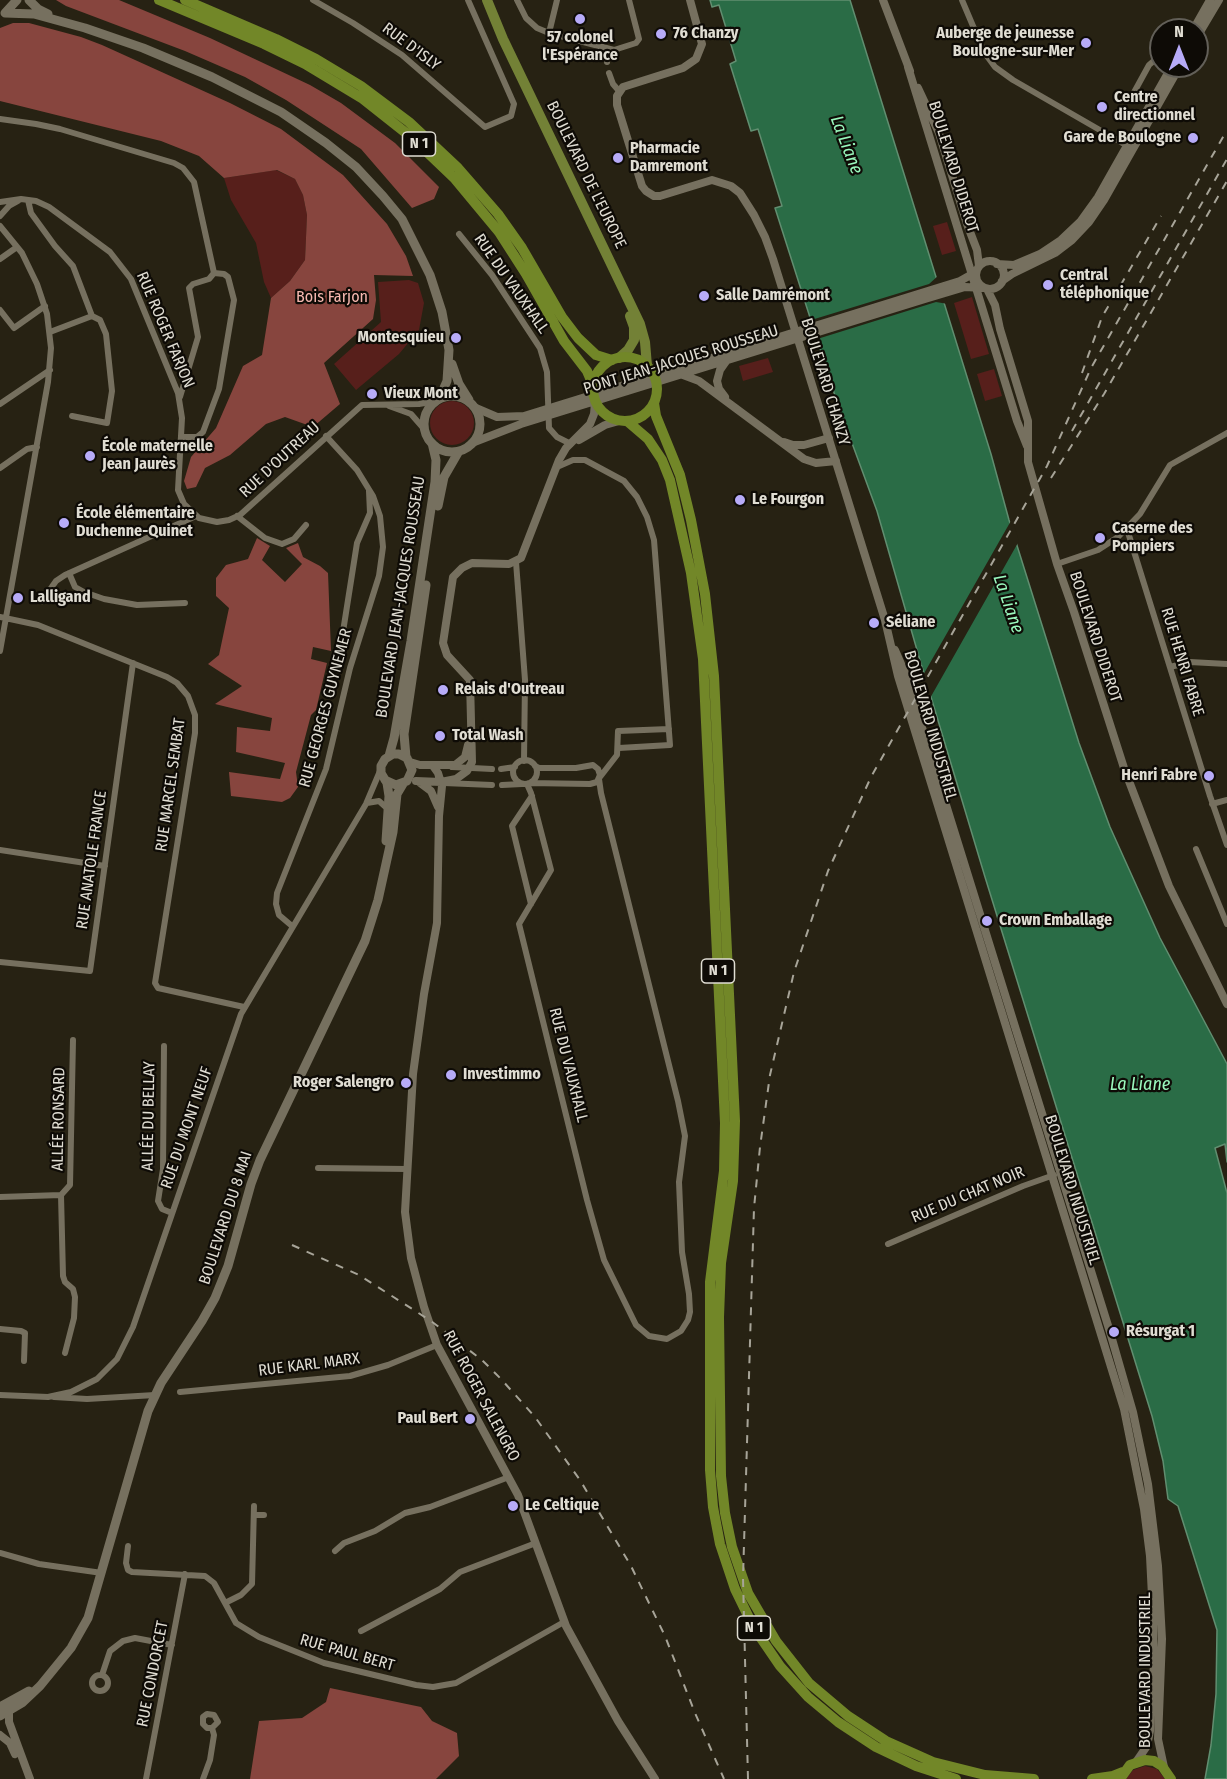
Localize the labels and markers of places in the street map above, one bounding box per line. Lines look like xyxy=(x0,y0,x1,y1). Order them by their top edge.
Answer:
marker: 57 colonel l'Espérance xyxy=(573,12,587,26)
place label: 76 Chanzy xyxy=(673,24,738,44)
place label: Auberge de jeunesse Boulogne-sur-Mer xyxy=(936,24,1074,62)
marker: 76 Chanzy xyxy=(654,27,668,41)
place label: 57 colonel l'Espérance xyxy=(542,28,618,66)
marker: Auberge de jeunesse Boulogne-sur-Mer xyxy=(1079,36,1093,50)
place label: Centre directionnel xyxy=(1114,88,1195,126)
marker: Centre directionnel xyxy=(1095,100,1109,114)
place label: Gare de Boulogne xyxy=(1064,128,1181,148)
marker: Gare de Boulogne xyxy=(1186,131,1200,145)
place label: Pharmacie Damremont xyxy=(630,139,708,177)
marker: Pharmacie Damremont xyxy=(611,151,625,165)
place label: Central téléphonique xyxy=(1060,266,1149,304)
marker: Central téléphonique xyxy=(1041,278,1055,292)
place label: Salle Damrémont xyxy=(716,286,830,306)
marker: Salle Damrémont xyxy=(697,289,711,303)
place label: Montesquieu xyxy=(358,328,444,348)
marker: Montesquieu xyxy=(449,331,463,345)
place label: Vieux Mont xyxy=(384,384,458,404)
marker: Vieux Mont xyxy=(365,387,379,401)
place label: École maternelle Jean Jaurès xyxy=(102,437,213,475)
marker: École maternelle Jean Jaurès xyxy=(83,449,97,463)
place label: Le Fourgon xyxy=(752,490,824,510)
marker: Le Fourgon xyxy=(733,493,747,507)
place label: École élémentaire Duchenne-Quinet xyxy=(76,504,194,542)
marker: École élémentaire Duchenne-Quinet xyxy=(57,516,71,530)
place label: Caserne des Pompiers xyxy=(1112,519,1193,557)
marker: Caserne des Pompiers xyxy=(1093,531,1107,545)
place label: Lalligand xyxy=(30,588,91,608)
marker: Lalligand xyxy=(11,591,25,605)
place label: Séliane xyxy=(886,613,935,633)
marker: Séliane xyxy=(867,616,881,630)
place label: Relais d'Outreau xyxy=(455,680,565,700)
marker: Relais d'Outreau xyxy=(436,683,450,697)
place label: Total Wash xyxy=(452,726,524,746)
marker: Total Wash xyxy=(433,729,447,743)
place label: Henri Fabre xyxy=(1121,766,1197,786)
marker: Henri Fabre xyxy=(1202,769,1216,783)
place label: Crown Emballage xyxy=(999,911,1112,931)
marker: Crown Emballage xyxy=(980,914,994,928)
place label: Investimmo xyxy=(463,1065,541,1085)
marker: Investimmo xyxy=(444,1068,458,1082)
place label: Roger Salengro xyxy=(293,1073,394,1093)
marker: Roger Salengro xyxy=(399,1076,413,1090)
place label: Résurgat 1 xyxy=(1126,1322,1195,1342)
marker: Résurgat 1 xyxy=(1107,1325,1121,1339)
place label: Paul Bert xyxy=(398,1409,458,1429)
marker: Paul Bert xyxy=(463,1412,477,1426)
place label: Le Celtique xyxy=(525,1496,599,1516)
marker: Le Celtique xyxy=(506,1499,520,1513)

